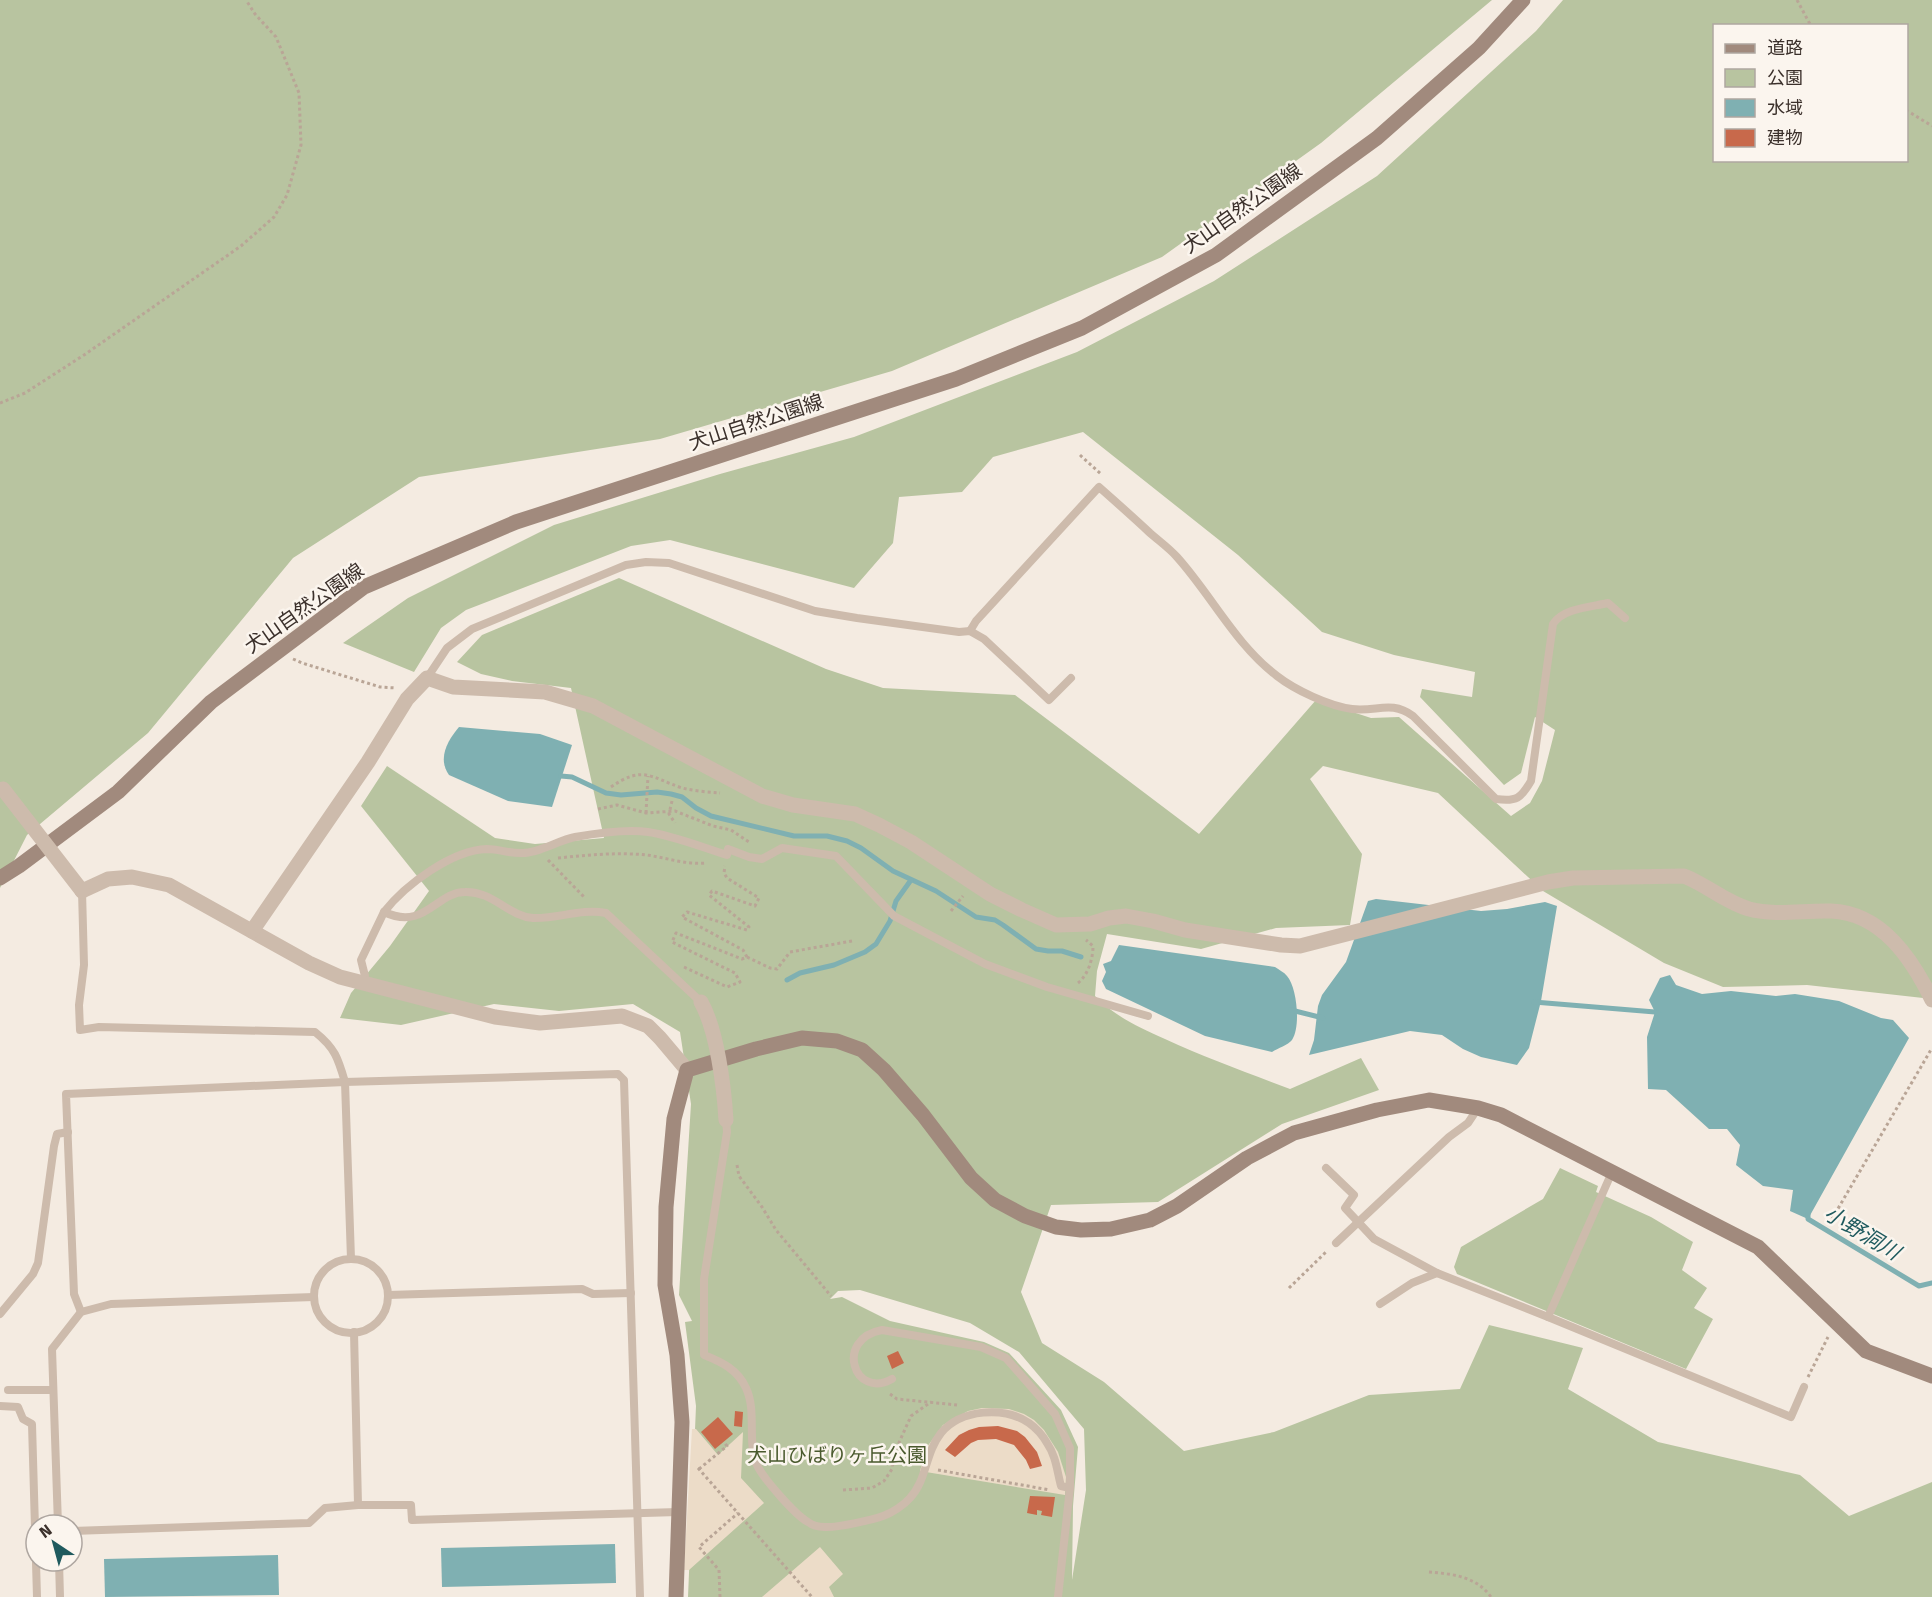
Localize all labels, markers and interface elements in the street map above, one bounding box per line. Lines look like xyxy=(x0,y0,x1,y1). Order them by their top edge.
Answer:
legend xyxy=(1713,24,1908,162)
text: 道路 xyxy=(1767,37,1803,59)
text: 公園 xyxy=(1767,67,1803,89)
text: 水域 xyxy=(1767,97,1803,119)
text: 建物 xyxy=(1767,127,1803,149)
street label: 犬山自然公園線 xyxy=(1178,158,1306,258)
street label: 犬山自然公園線 xyxy=(686,389,826,455)
street label: 犬山自然公園線 xyxy=(240,558,368,658)
water label: 小野洞川 xyxy=(1819,1200,1906,1267)
park label: 犬山ひばりヶ丘公園 xyxy=(747,1443,927,1467)
north arrow xyxy=(24,1513,84,1573)
text: N xyxy=(36,1520,55,1542)

